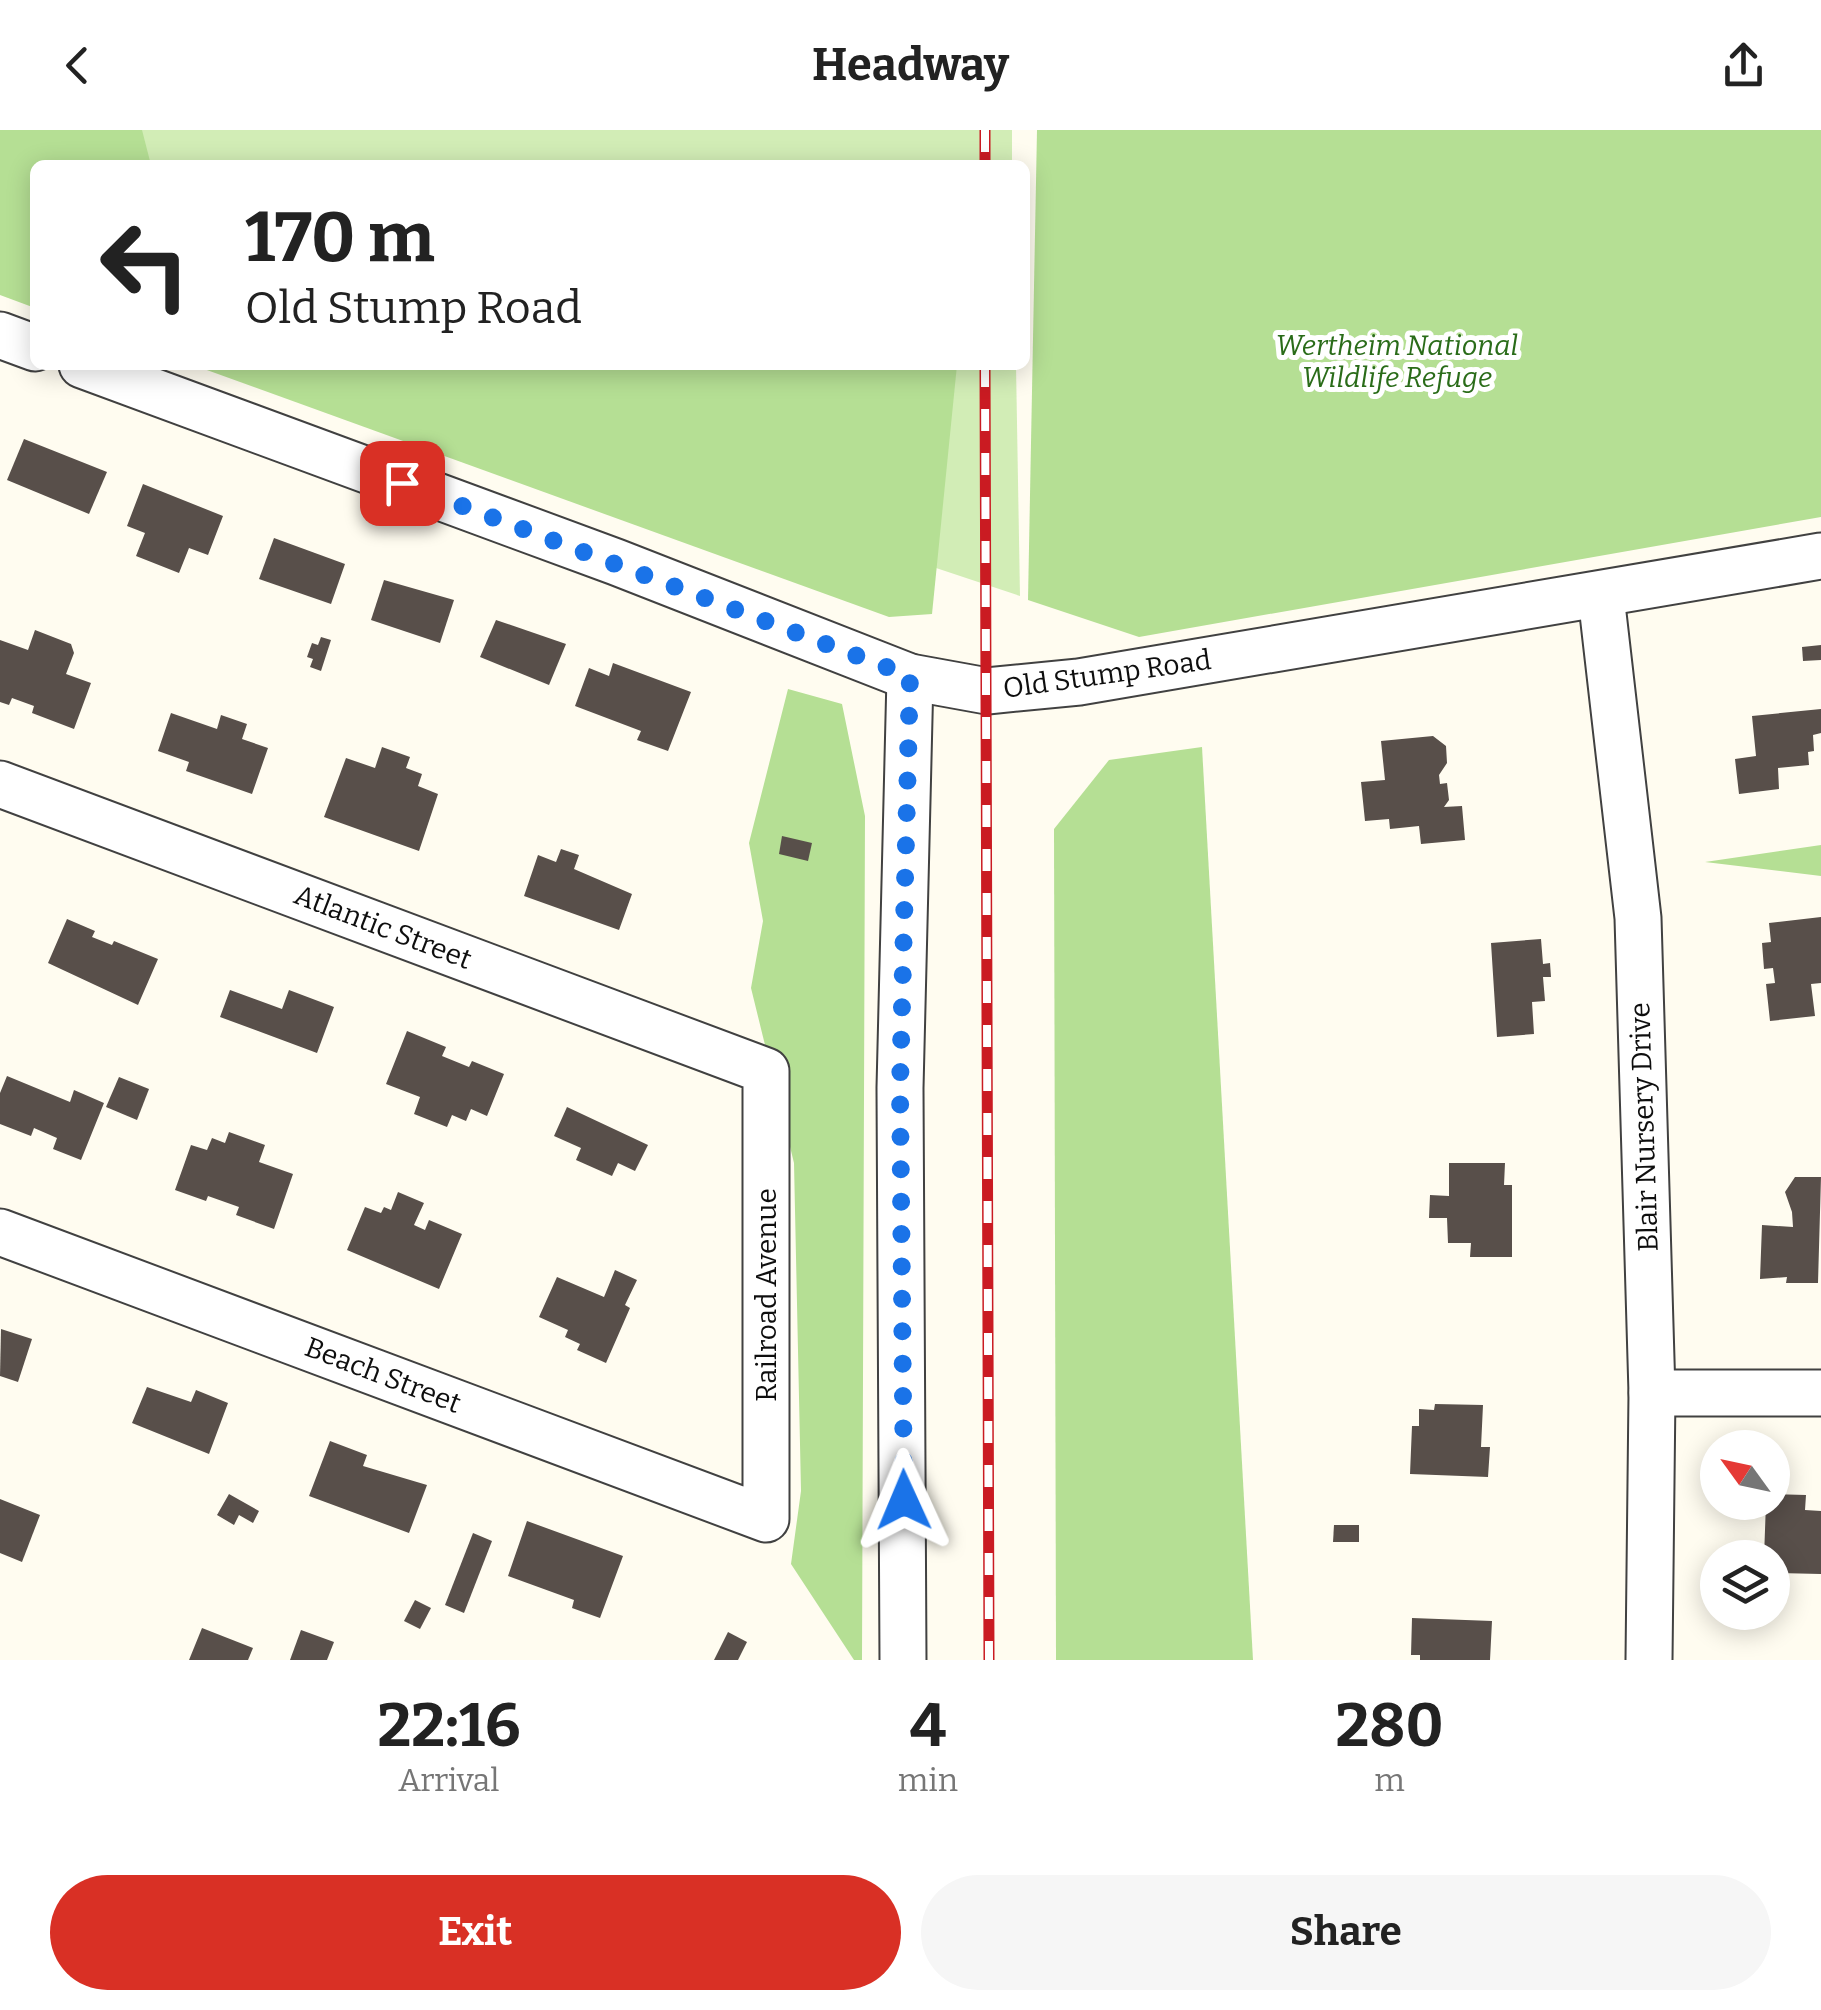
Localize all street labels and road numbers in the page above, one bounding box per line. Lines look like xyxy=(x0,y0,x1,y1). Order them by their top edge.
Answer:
street label: Old Stump Road xyxy=(1001,643,1213,705)
street label: Atlantic Street xyxy=(290,878,476,976)
street label: Blair Nursery Drive xyxy=(1623,1002,1665,1252)
street label: Railroad Avenue xyxy=(750,1188,783,1402)
street label: Beach Street xyxy=(300,1330,466,1420)

